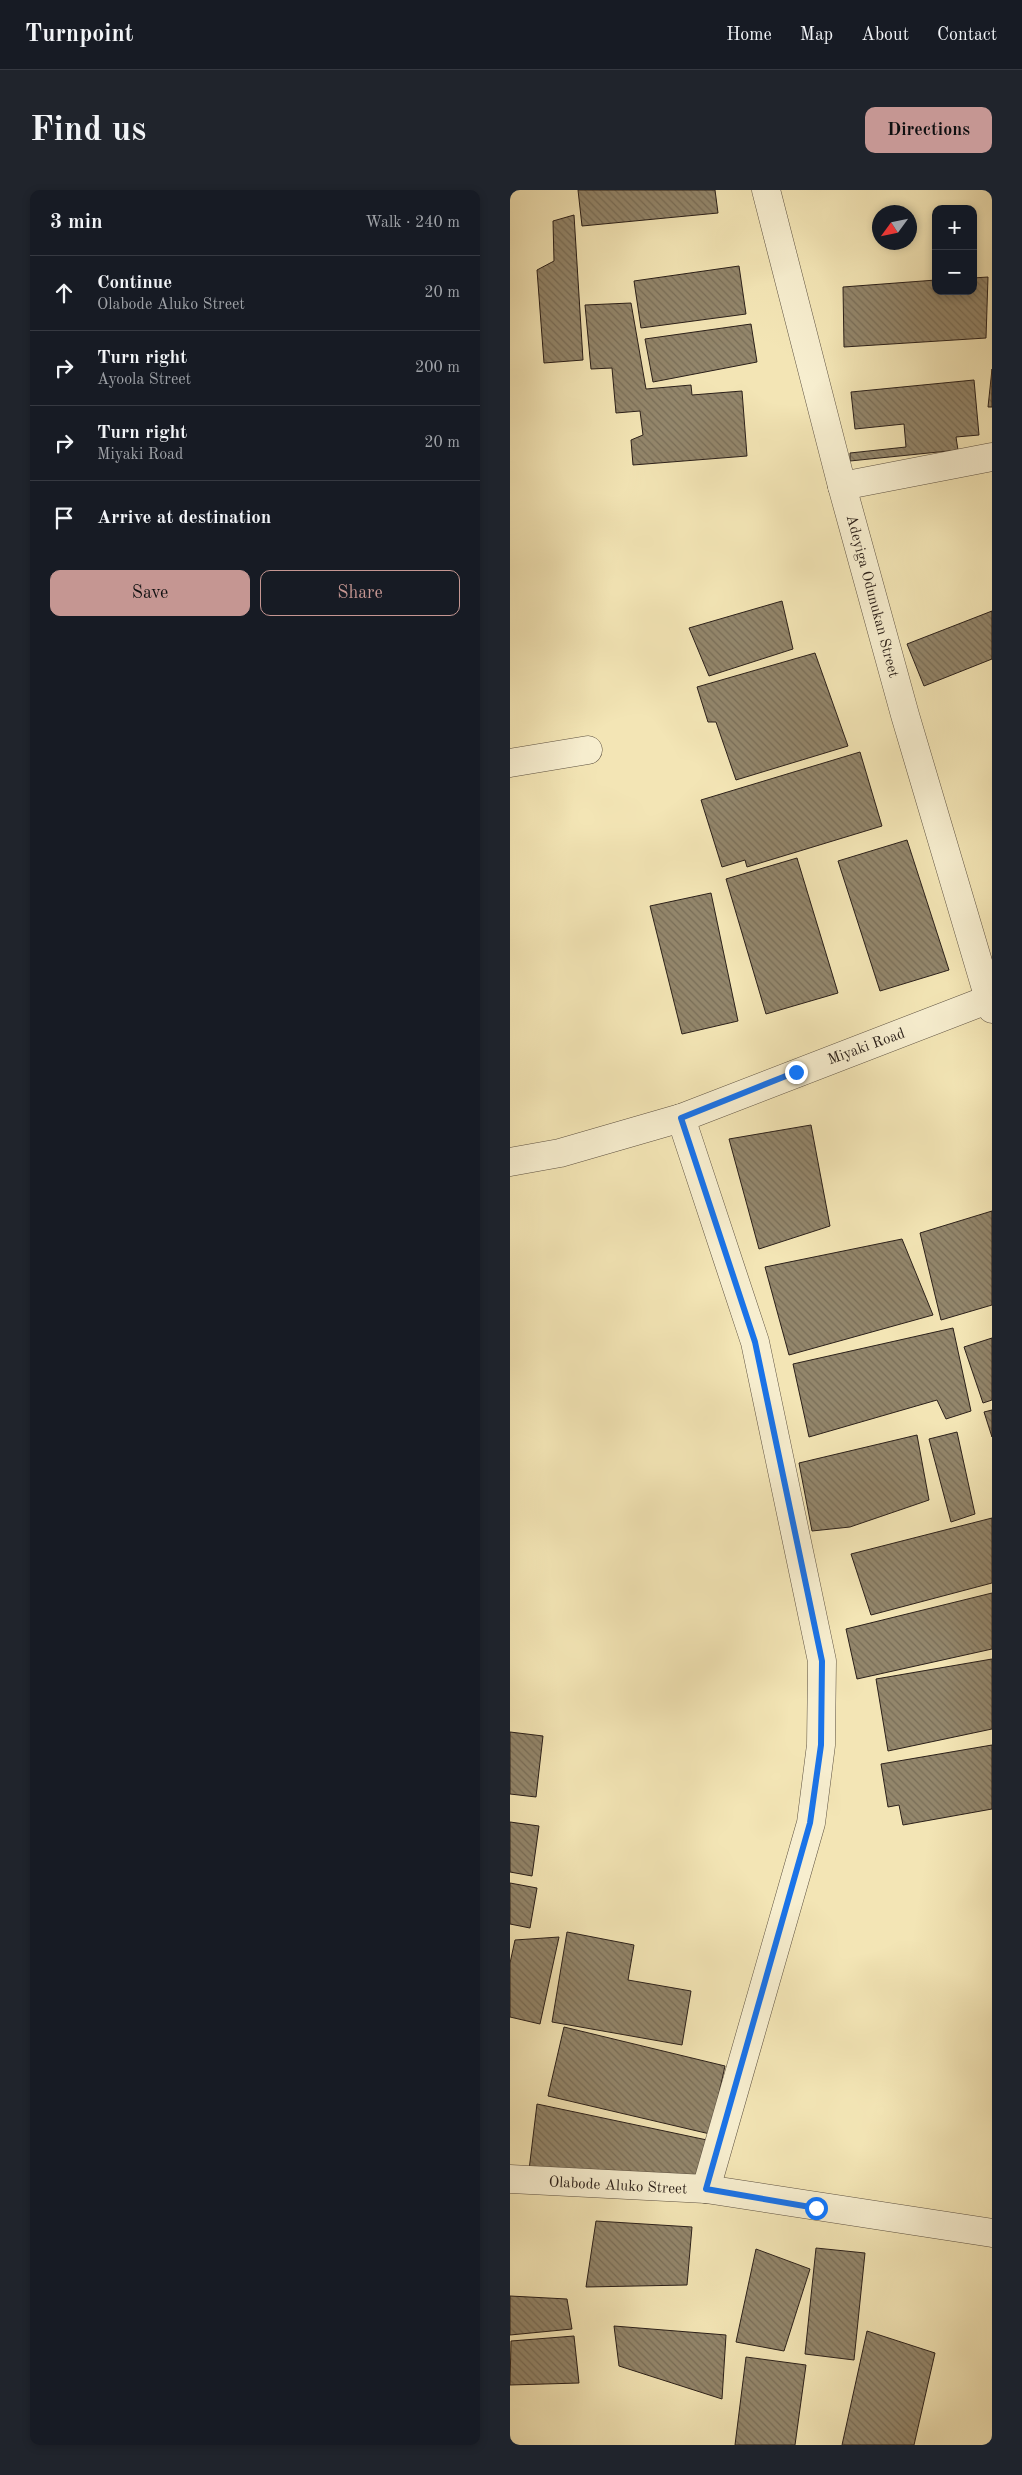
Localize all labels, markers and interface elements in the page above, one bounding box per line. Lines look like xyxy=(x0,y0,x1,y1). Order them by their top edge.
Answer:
text: Turnpoint xyxy=(25,23,133,47)
text: Home xyxy=(726,26,772,44)
text: Map xyxy=(800,26,833,44)
text: About xyxy=(861,26,909,44)
text: Contact xyxy=(937,26,997,44)
button: Directions xyxy=(865,107,992,153)
text: Find us xyxy=(30,113,146,148)
north arrow xyxy=(872,205,917,250)
map controls xyxy=(932,205,977,295)
button: + xyxy=(932,205,977,250)
text: 3 min xyxy=(50,212,103,233)
text: Walk · 240 m xyxy=(365,215,460,231)
button: − xyxy=(932,250,977,295)
text: Continue xyxy=(97,274,172,293)
icon: ahead xyxy=(50,279,78,307)
text: 20 m xyxy=(424,285,460,301)
text: Olabode Aluko Street xyxy=(97,297,245,313)
text: Turn right xyxy=(97,349,187,368)
icon: right xyxy=(50,354,78,382)
text: 200 m xyxy=(415,360,460,376)
text: Ayoola Street xyxy=(97,372,191,388)
text: Turn right xyxy=(97,424,187,443)
icon: right xyxy=(50,429,78,457)
text: 20 m xyxy=(424,435,460,451)
text: Miyaki Road xyxy=(97,447,183,463)
icon: arrive xyxy=(50,504,78,532)
text: Arrive at destination xyxy=(97,509,271,528)
street label: Adeyiga Odunukan Street xyxy=(843,513,900,679)
button: Save xyxy=(50,570,250,616)
button: Share xyxy=(260,570,460,616)
street label: Miyaki Road xyxy=(826,1026,907,1068)
route end xyxy=(785,1061,808,1084)
street label: Olabode Aluko Street xyxy=(548,2175,688,2198)
route start xyxy=(805,2197,828,2220)

